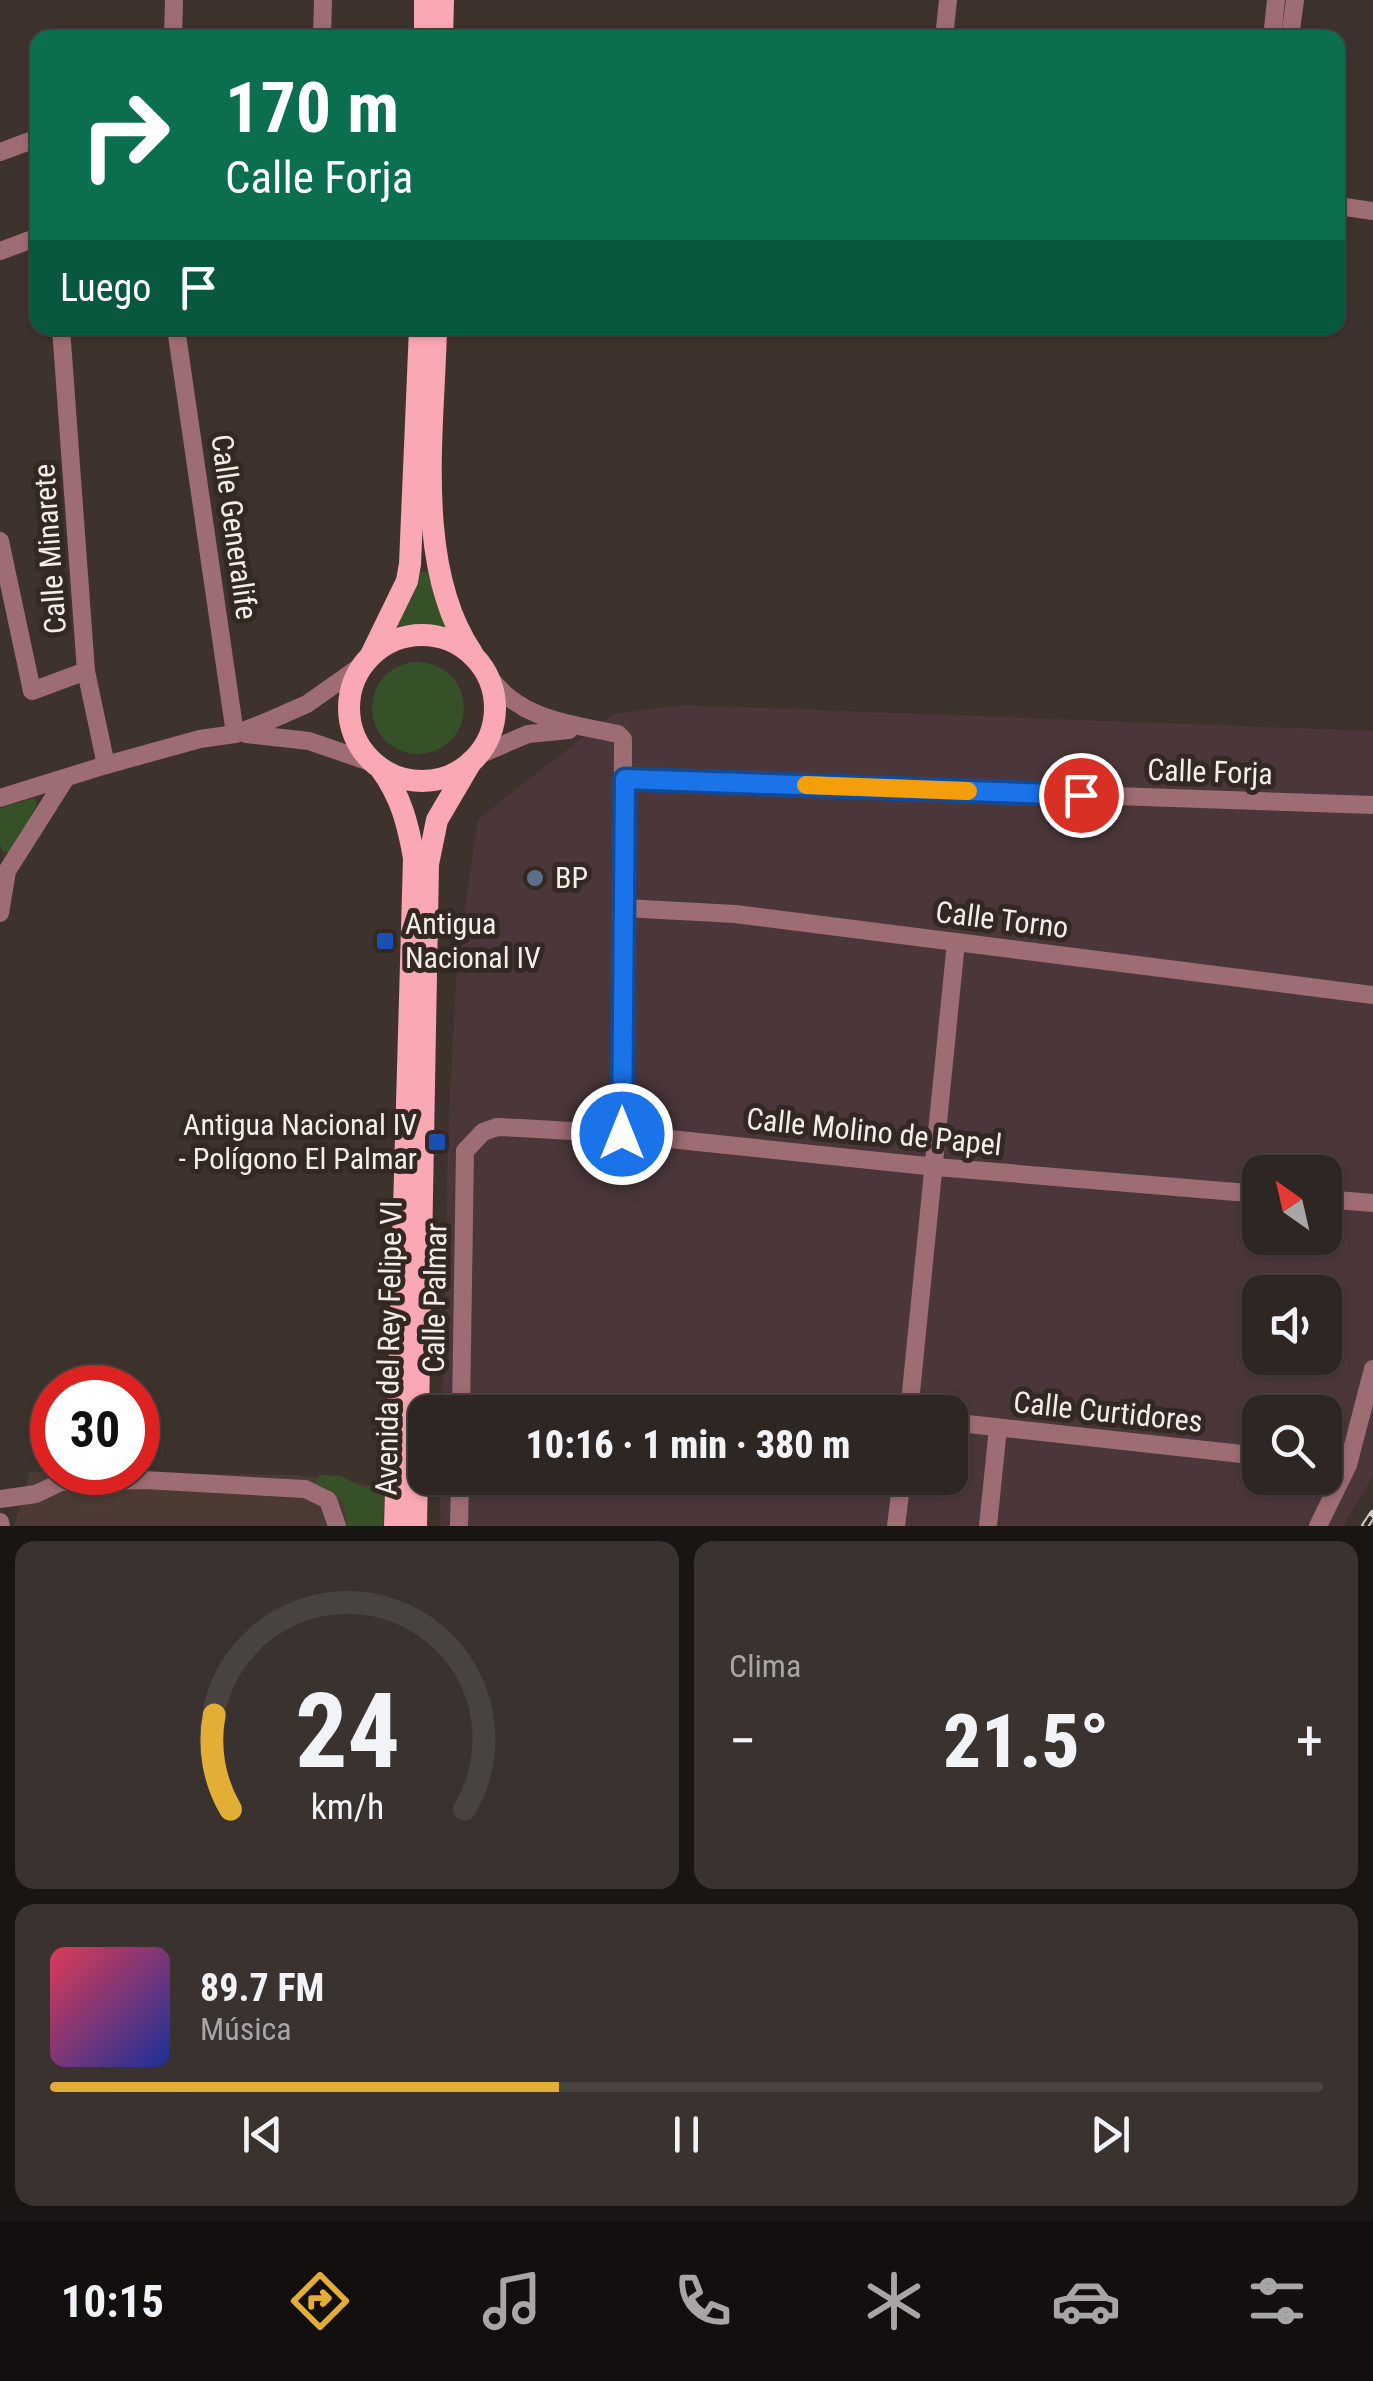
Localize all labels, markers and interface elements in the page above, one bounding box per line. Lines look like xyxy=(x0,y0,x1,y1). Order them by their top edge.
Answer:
text: 170 m xyxy=(225,67,399,149)
icon: right xyxy=(60,70,190,200)
text: Calle Forja xyxy=(225,151,413,204)
icon: arrive xyxy=(171,260,226,315)
text: Luego xyxy=(60,266,151,310)
street label: Calle Generalife xyxy=(204,432,265,622)
street label: Calle Minarete xyxy=(26,463,73,635)
street label: Calle Forja xyxy=(1147,752,1273,791)
pin xyxy=(1039,753,1124,838)
icon: arrive xyxy=(1054,768,1109,823)
place label: BP xyxy=(555,860,588,895)
marker: BP xyxy=(524,867,546,889)
street label: Calle Torno xyxy=(934,894,1070,945)
place label: Antigua Nacional IV xyxy=(405,906,541,975)
marker: Antigua Nacional IV xyxy=(374,930,396,952)
position arrow xyxy=(570,1082,674,1186)
street label: Calle Molino de Papel xyxy=(745,1101,1003,1162)
place label: Antigua Nacional IV - Polígono El Palmar xyxy=(178,1107,417,1176)
marker: Antigua Nacional IV - Polígono El Palmar xyxy=(426,1131,448,1153)
north arrow xyxy=(1242,1155,1342,1255)
map controls xyxy=(1242,1155,1342,1495)
street label: Avenida del Rey Felipe VI xyxy=(368,1200,409,1496)
street label: Calle Palmar xyxy=(416,1223,453,1373)
button: sound xyxy=(1242,1275,1342,1375)
speed limit sign: 30 xyxy=(30,1365,160,1495)
street label: Calle Curtidores xyxy=(1012,1384,1204,1439)
button: search xyxy=(1242,1395,1342,1495)
text: 10:16 · 1 min · 380 m xyxy=(526,1423,850,1467)
text: Clima xyxy=(729,1647,801,1685)
text: 24 xyxy=(294,1671,400,1792)
text: 21.5° xyxy=(943,1697,1109,1785)
text: − xyxy=(729,1709,757,1773)
text: + xyxy=(1296,1709,1323,1773)
text: km/h xyxy=(310,1786,384,1828)
text: 89.7 FM xyxy=(200,1966,324,2010)
text: Música xyxy=(200,2010,292,2048)
icon: previous xyxy=(235,2107,290,2162)
icon: pause xyxy=(659,2107,714,2162)
icon: next xyxy=(1083,2107,1138,2162)
icon: directions xyxy=(285,2266,355,2336)
icon: music xyxy=(477,2266,547,2336)
icon: phone xyxy=(668,2266,738,2336)
icon: climate xyxy=(859,2266,929,2336)
icon: car xyxy=(1051,2266,1121,2336)
icon: filters xyxy=(1242,2266,1312,2336)
text: 10:15 xyxy=(61,2275,164,2328)

